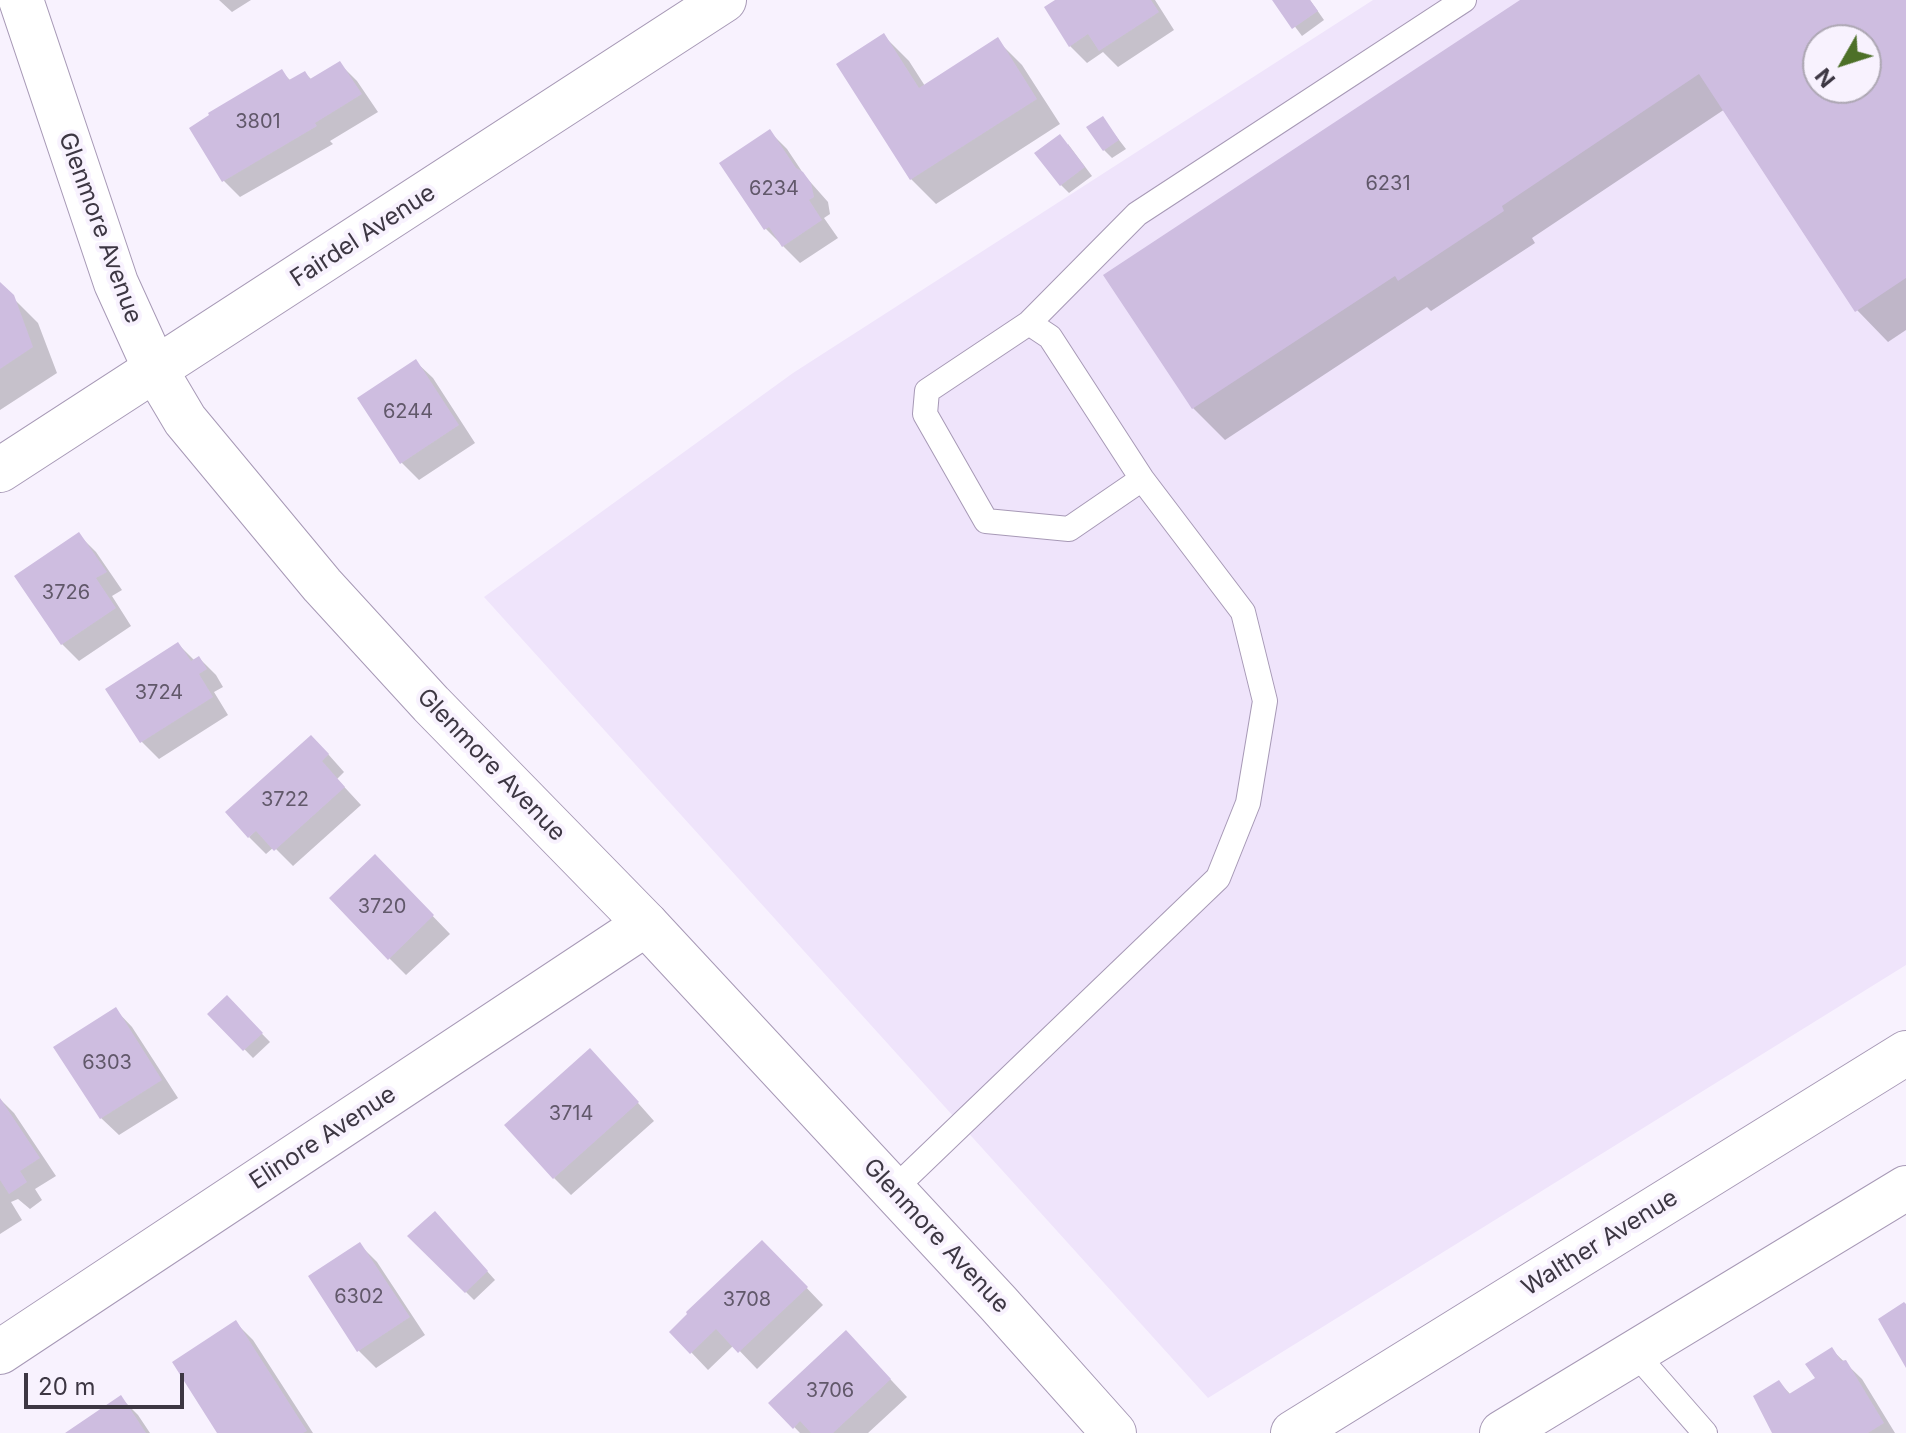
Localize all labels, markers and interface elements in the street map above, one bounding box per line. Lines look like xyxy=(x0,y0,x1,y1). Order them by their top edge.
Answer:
north arrow xyxy=(1802,24,1882,104)
text: N xyxy=(1810,63,1840,93)
house number: 3801 xyxy=(235,110,281,134)
street label: Glenmore Avenue xyxy=(52,129,148,327)
house number: 6231 xyxy=(1365,172,1411,196)
house number: 6234 xyxy=(749,177,799,201)
street label: Fairdel Avenue xyxy=(285,178,441,294)
house number: 6244 xyxy=(383,400,433,424)
house number: 3726 xyxy=(42,581,90,605)
house number: 3724 xyxy=(135,681,183,705)
street label: Glenmore Avenue xyxy=(411,683,571,847)
house number: 3722 xyxy=(261,788,309,812)
house number: 3720 xyxy=(358,895,406,919)
house number: 6303 xyxy=(82,1051,132,1075)
street label: Elinore Avenue xyxy=(245,1080,401,1196)
house number: 3714 xyxy=(549,1102,593,1126)
street label: Glenmore Avenue xyxy=(857,1153,1015,1319)
street label: Walther Avenue xyxy=(1517,1184,1683,1302)
house number: 6302 xyxy=(334,1285,384,1309)
house number: 3708 xyxy=(723,1288,771,1312)
scale bar xyxy=(28,1357,188,1407)
text: 20 m xyxy=(38,1372,96,1401)
house number: 3706 xyxy=(806,1379,854,1403)

